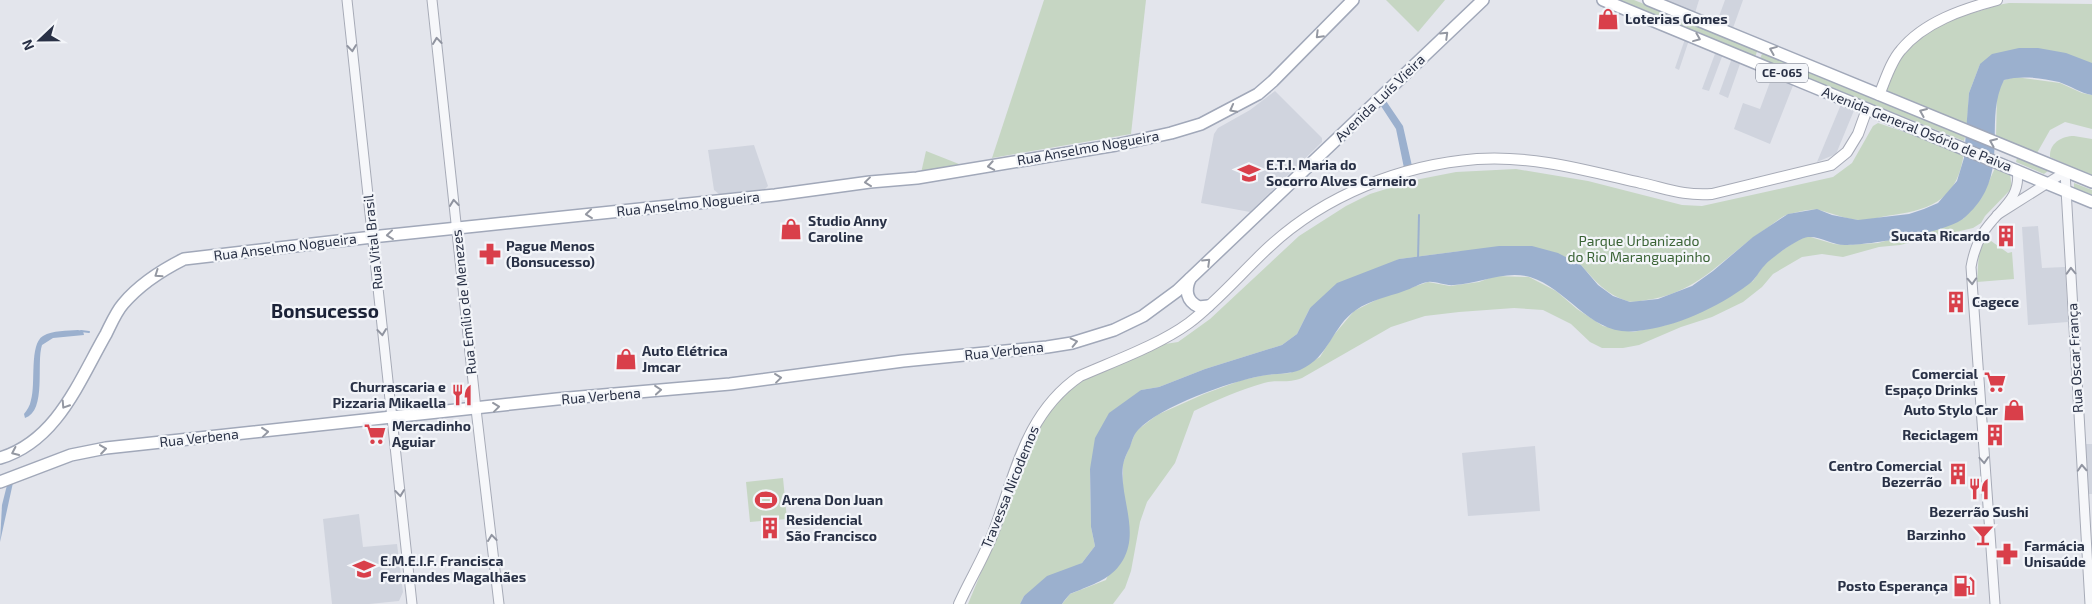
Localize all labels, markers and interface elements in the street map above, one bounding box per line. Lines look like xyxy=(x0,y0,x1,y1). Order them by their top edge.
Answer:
shop icon: Loterias Gomes xyxy=(1595,6,1621,32)
place label: Loterias Gomes xyxy=(1625,10,1728,27)
north arrow xyxy=(15,15,65,65)
one-way arrow xyxy=(1316,29,1325,38)
one-way arrow xyxy=(1439,32,1448,41)
one-way arrow xyxy=(1692,32,1701,42)
text: N xyxy=(18,37,37,53)
one-way arrow xyxy=(431,37,442,45)
one-way arrow xyxy=(346,45,357,53)
one-way arrow xyxy=(1769,46,1778,57)
street label: Avenida Luís Vieira xyxy=(1331,50,1428,145)
road number: CE-065 xyxy=(1756,64,1808,82)
street label: Avenida General Osório de Paiva xyxy=(1820,83,2015,175)
one-way arrow xyxy=(1230,102,1239,112)
one-way arrow xyxy=(1919,108,1928,119)
street label: Rua Anselmo Nogueira xyxy=(1016,127,1160,168)
one-way arrow xyxy=(1989,138,1998,148)
place label: E.T.I. Maria do Socorro Alves Carneiro xyxy=(1266,156,1417,189)
school or university icon: E.T.I. Maria do Socorro Alves Carneiro xyxy=(1236,160,1262,186)
one-way arrow xyxy=(987,161,996,171)
one-way arrow xyxy=(864,176,872,187)
street label: Rua Anselmo Nogueira xyxy=(615,188,760,219)
street label: Rua Vital Brasil xyxy=(359,193,386,291)
one-way arrow xyxy=(449,199,460,207)
one-way arrow xyxy=(585,208,593,219)
place label: Studio Anny Caroline xyxy=(808,212,887,245)
shop icon: Studio Anny Caroline xyxy=(778,216,804,242)
building icon: Sucata Ricardo xyxy=(1993,223,2019,249)
place label: Sucata Ricardo xyxy=(1891,227,1990,244)
street label: Rua Anselmo Nogueira xyxy=(212,229,357,264)
one-way arrow xyxy=(386,229,394,240)
street label: Rua Emílio de Menezes xyxy=(447,229,480,375)
park label: Parque Urbanizado do Rio Maranguapinho xyxy=(1568,232,1711,265)
place label: Pague Menos (Bonsucesso) xyxy=(506,237,595,270)
pharmacy icon: Pague Menos (Bonsucesso) xyxy=(477,241,503,267)
one-way arrow xyxy=(1201,259,1210,268)
one-way arrow xyxy=(2066,267,2077,275)
one-way arrow xyxy=(154,268,164,277)
one-way arrow xyxy=(1966,277,1977,285)
building icon: Cagece xyxy=(1943,289,1969,315)
place label: Cagece xyxy=(1972,293,2019,310)
district label: Bonsucesso xyxy=(271,299,379,322)
street label: Rua Oscar França xyxy=(2063,303,2087,413)
one-way arrow xyxy=(377,328,388,336)
one-way arrow xyxy=(1069,337,1078,348)
street label: Rua Verbena xyxy=(963,338,1044,363)
place label: Auto Elétrica Jmcar xyxy=(642,342,728,375)
shop icon: Auto Elétrica Jmcar xyxy=(613,346,639,372)
place label: Comercial Espaço Drinks xyxy=(1885,365,1978,399)
supermarket icon: Comercial Espaço Drinks xyxy=(1982,369,2008,395)
one-way arrow xyxy=(775,373,783,384)
place label: Churrascaria e Pizzaria Mikaella xyxy=(332,378,446,411)
restaurant icon: Churrascaria e Pizzaria Mikaella xyxy=(449,382,475,408)
street label: Rua Verbena xyxy=(561,384,641,407)
one-way arrow xyxy=(654,385,662,396)
shop icon: Auto Stylo Car xyxy=(2001,397,2027,423)
one-way arrow xyxy=(62,400,72,409)
place label: Auto Stylo Car xyxy=(1904,401,1998,418)
one-way arrow xyxy=(492,402,500,413)
place label: Mercadinho Aguiar xyxy=(392,417,471,450)
supermarket icon: Mercadinho Aguiar xyxy=(362,421,388,447)
building icon: Reciclagem xyxy=(1982,422,2008,448)
street label: Travessa Nicodemos xyxy=(977,423,1042,551)
street label: Rua Verbena xyxy=(158,425,239,450)
one-way arrow xyxy=(261,426,269,437)
place label: Reciclagem xyxy=(1902,426,1978,443)
one-way arrow xyxy=(100,444,108,455)
one-way arrow xyxy=(11,446,20,456)
one-way arrow xyxy=(1979,456,1990,464)
place label: Centro Comercial Bezerrão xyxy=(1828,457,1942,490)
building icon: Centro Comercial Bezerrão xyxy=(1945,461,1971,487)
one-way arrow xyxy=(2076,464,2087,472)
restaurant icon: Bezerrão Sushi xyxy=(1966,476,1992,502)
sports icon: Arena Don Juan xyxy=(753,487,779,513)
one-way arrow xyxy=(394,490,405,498)
place label: Arena Don Juan xyxy=(782,491,883,508)
place label: Bezerrão Sushi xyxy=(1929,503,2029,520)
place label: Residencial São Francisco xyxy=(786,511,877,544)
building icon: Residencial São Francisco xyxy=(757,515,783,541)
bar icon: Barzinho xyxy=(1970,522,1996,548)
place label: Barzinho xyxy=(1907,526,1966,543)
one-way arrow xyxy=(487,534,498,542)
place label: Farmácia Unisaúde xyxy=(2024,537,2086,570)
pharmacy icon: Farmácia Unisaúde xyxy=(1994,541,2020,567)
place label: E.M.E.I.F. Francisca Fernandes Magalhães xyxy=(380,552,526,585)
school or university icon: E.M.E.I.F. Francisca Fernandes Magalhães xyxy=(351,556,377,582)
fuel station icon: Posto Esperança xyxy=(1951,573,1977,599)
place label: Posto Esperança xyxy=(1837,577,1948,595)

